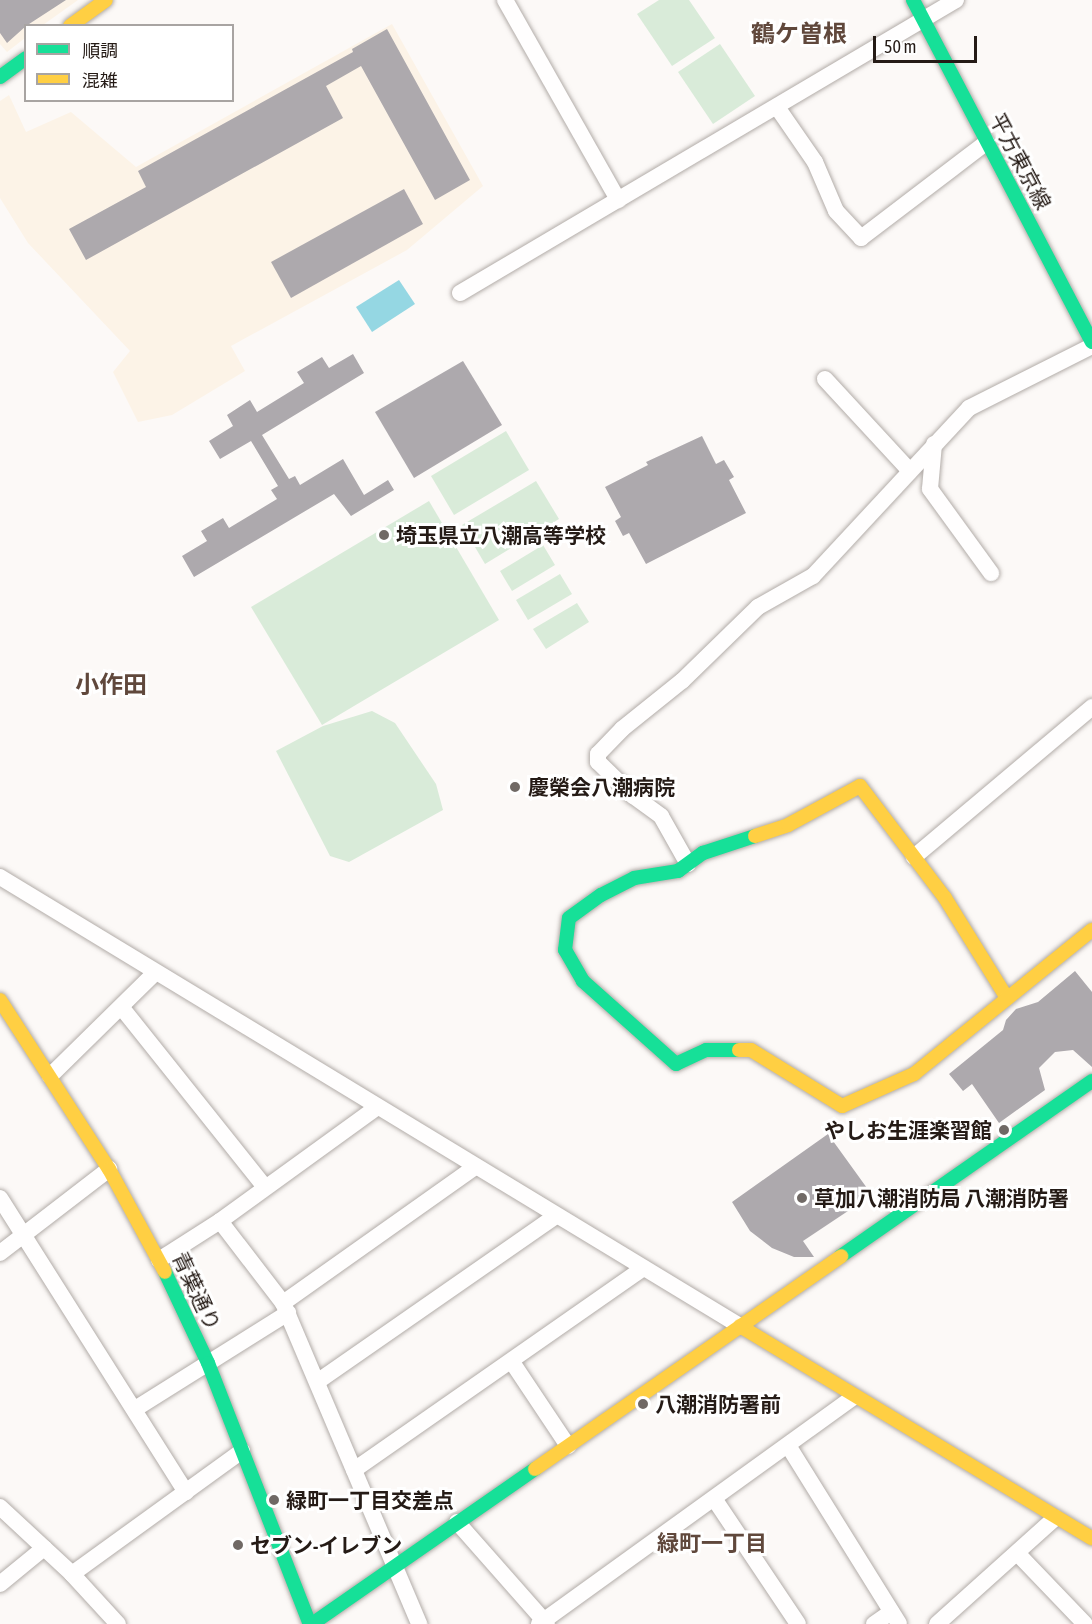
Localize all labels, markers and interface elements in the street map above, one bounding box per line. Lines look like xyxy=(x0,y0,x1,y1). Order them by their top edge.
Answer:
district label: 鶴ケ曽根 xyxy=(751,20,847,48)
legend xyxy=(24,24,234,102)
scale bar xyxy=(876,24,980,62)
text: 50 m xyxy=(884,36,916,57)
text: 順調 xyxy=(82,40,118,61)
text: 混雑 xyxy=(82,70,118,91)
street label: 平方東京線 xyxy=(985,109,1057,213)
place label: 埼玉県立八潮高等学校 xyxy=(396,522,606,548)
marker: 埼玉県立八潮高等学校 xyxy=(377,528,391,542)
district label: 小作田 xyxy=(75,671,147,699)
place label: 慶榮会八潮病院 xyxy=(528,774,675,800)
marker: 慶榮会八潮病院 xyxy=(506,778,524,796)
place label: やしお生涯楽習館 xyxy=(824,1117,992,1143)
marker: やしお生涯楽習館 xyxy=(997,1123,1011,1137)
place label: 草加八潮消防局 八潮消防署 xyxy=(814,1185,1069,1211)
marker: 草加八潮消防局 八潮消防署 xyxy=(795,1191,809,1205)
street label: 青葉通り xyxy=(168,1248,226,1334)
place label: 八潮消防署前 xyxy=(655,1391,781,1417)
marker: 八潮消防署前 xyxy=(636,1397,650,1411)
place label: 緑町一丁目交差点 xyxy=(286,1487,454,1513)
marker: 緑町一丁目交差点 xyxy=(267,1493,281,1507)
district label: 緑町一丁目 xyxy=(657,1531,767,1557)
place label: セブン-イレブン xyxy=(250,1532,402,1558)
marker: セブン-イレブン xyxy=(231,1538,245,1552)

